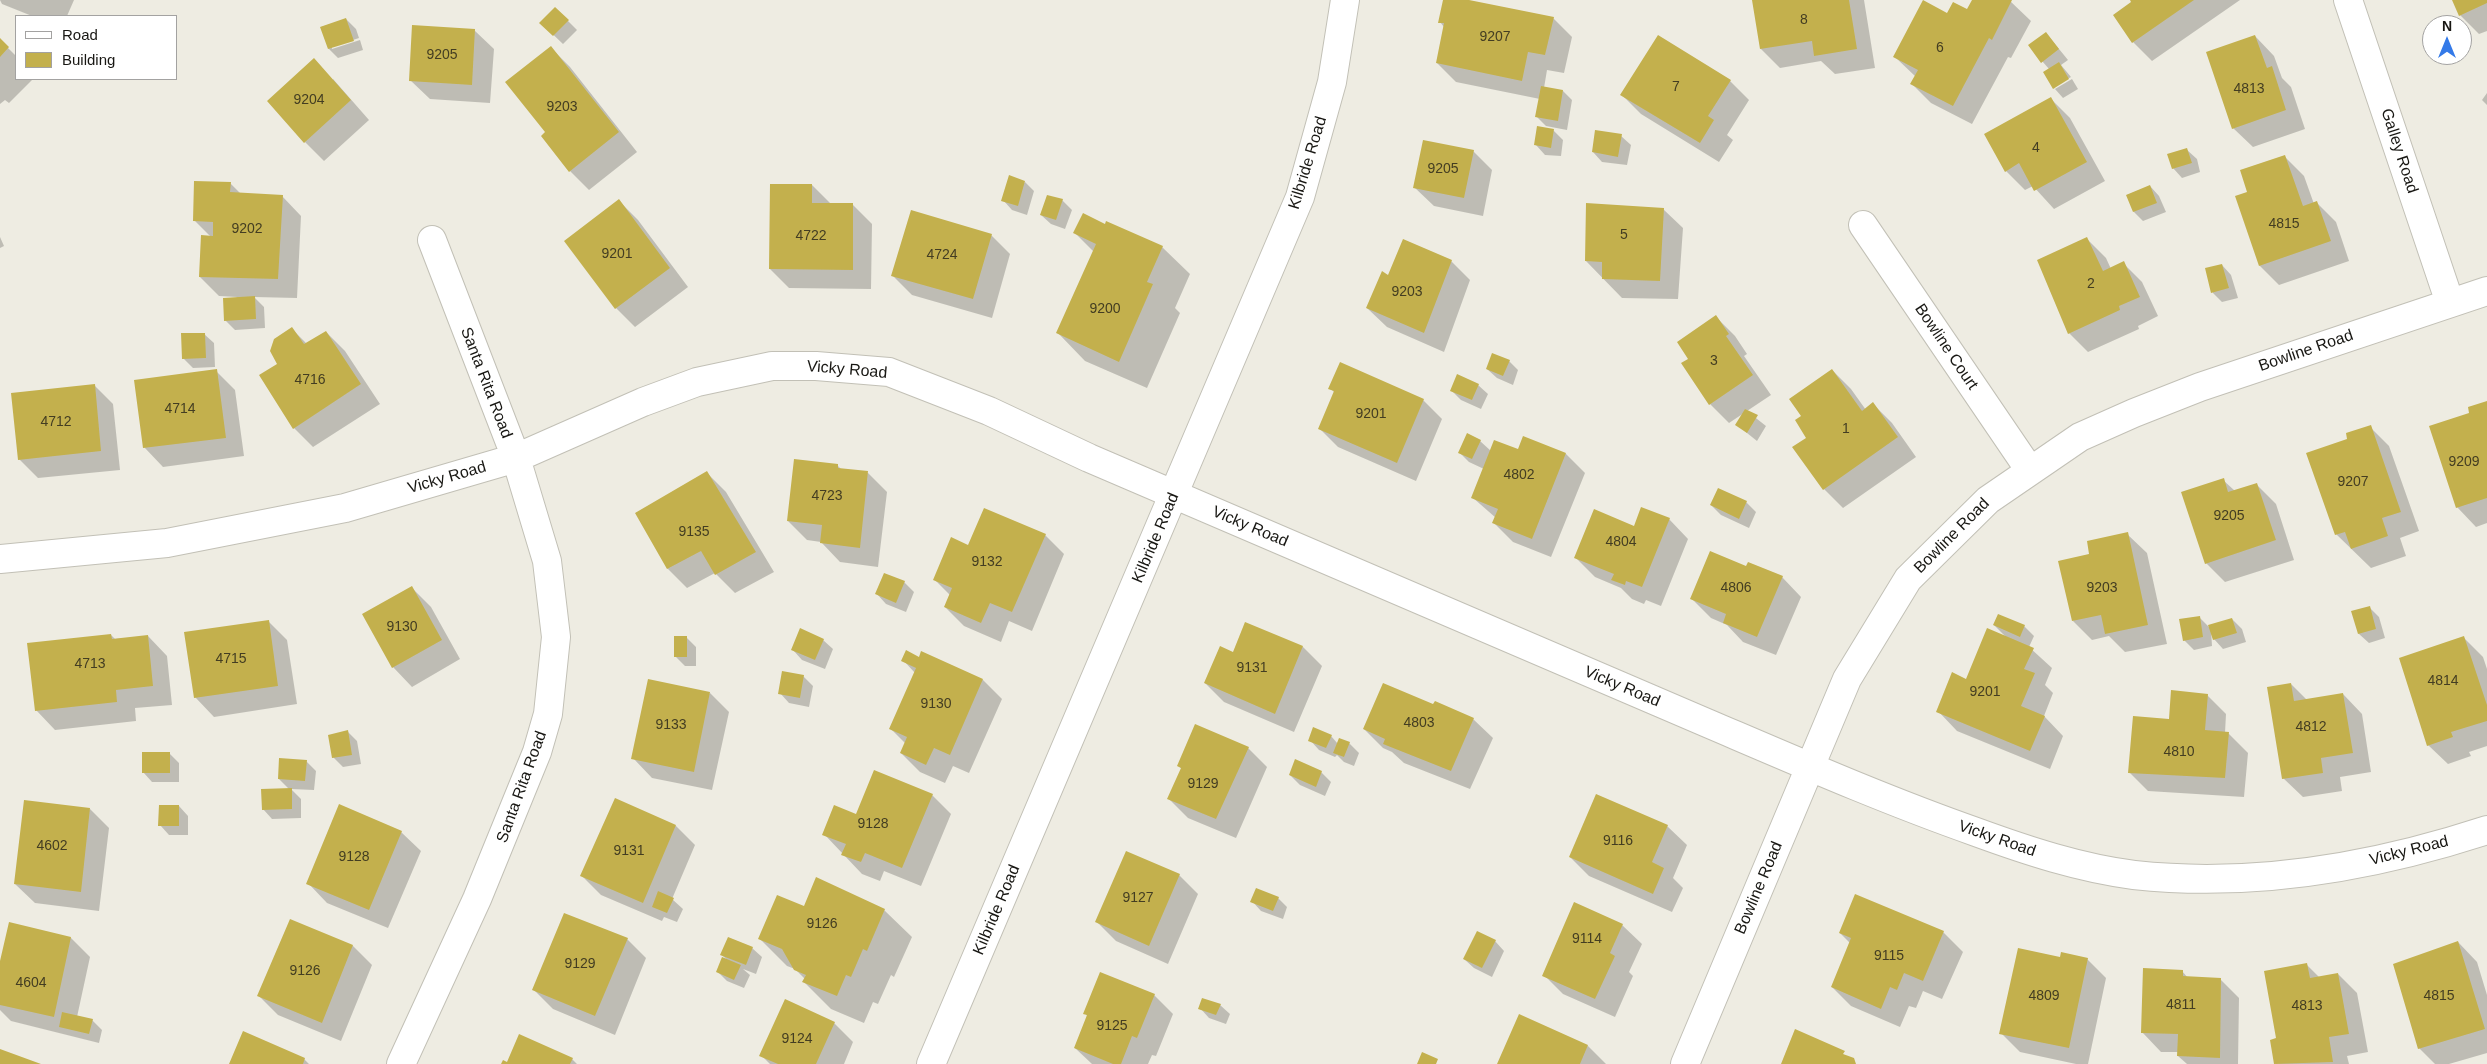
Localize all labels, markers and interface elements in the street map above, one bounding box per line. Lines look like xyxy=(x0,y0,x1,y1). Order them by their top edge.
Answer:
house number: 8 xyxy=(1800,12,1808,28)
legend xyxy=(15,15,178,80)
north arrow xyxy=(2422,15,2472,65)
text: N xyxy=(2442,18,2452,34)
text: Road xyxy=(62,26,98,43)
house number: 9207 xyxy=(1479,29,1511,45)
house number: 6 xyxy=(1936,40,1944,56)
house number: 9205 xyxy=(426,47,458,63)
text: Building xyxy=(62,51,115,68)
house number: 7 xyxy=(1672,79,1680,95)
house number: 4813 xyxy=(2233,81,2265,97)
house number: 9204 xyxy=(293,92,325,108)
house number: 9203 xyxy=(546,99,578,115)
street label: Galley Road xyxy=(2376,106,2422,196)
street label: Kilbride Road xyxy=(1285,114,1331,212)
house number: 4 xyxy=(2032,140,2040,156)
house number: 9205 xyxy=(1427,161,1459,177)
house number: 4815 xyxy=(2268,216,2300,232)
house number: 9202 xyxy=(231,221,263,237)
house number: 5 xyxy=(1620,227,1628,243)
house number: 4722 xyxy=(795,228,827,244)
house number: 9201 xyxy=(601,246,633,262)
house number: 4724 xyxy=(926,247,958,263)
house number: 2 xyxy=(2087,276,2095,292)
house number: 9203 xyxy=(1391,284,1423,300)
street label: Bowline Court xyxy=(1910,300,1982,394)
house number: 9200 xyxy=(1089,301,1121,317)
street label: Santa Rita Road xyxy=(456,325,516,441)
street label: Bowline Road xyxy=(2256,326,2356,376)
house number: 3 xyxy=(1710,353,1718,369)
street label: Vicky Road xyxy=(806,357,888,383)
house number: 4716 xyxy=(294,372,326,388)
house number: 4714 xyxy=(164,401,196,417)
house number: 9201 xyxy=(1355,406,1387,422)
house number: 4712 xyxy=(40,414,72,430)
house number: 1 xyxy=(1842,421,1850,437)
house number: 9209 xyxy=(2448,454,2480,470)
street label: Vicky Road xyxy=(406,458,488,498)
house number: 4802 xyxy=(1503,467,1535,483)
house number: 9207 xyxy=(2337,474,2369,490)
house number: 4723 xyxy=(811,488,843,504)
street label: Kilbride Road xyxy=(1128,490,1184,586)
street label: Bowline Road xyxy=(1910,494,1994,578)
street label: Vicky Road xyxy=(1209,502,1291,552)
house number: 9205 xyxy=(2213,508,2245,524)
house number: 9135 xyxy=(678,524,710,540)
house number: 4804 xyxy=(1605,534,1637,550)
house number: 9132 xyxy=(971,554,1003,570)
house number: 4806 xyxy=(1720,580,1752,596)
house number: 9203 xyxy=(2086,580,2118,596)
house number: 9130 xyxy=(386,619,418,635)
house number: 4715 xyxy=(215,651,247,667)
house number: 4713 xyxy=(74,656,106,672)
house number: 9131 xyxy=(1236,660,1268,676)
street label: Vicky Road xyxy=(1581,662,1663,712)
house number: 4814 xyxy=(2427,673,2459,689)
house number: 9201 xyxy=(1969,684,2001,700)
house number: 9130 xyxy=(920,696,952,712)
house number: 4803 xyxy=(1403,715,1435,731)
house number: 9133 xyxy=(655,717,687,733)
house number: 4812 xyxy=(2295,719,2327,735)
street label: Santa Rita Road xyxy=(493,729,551,845)
house number: 4810 xyxy=(2163,744,2195,760)
house number: 9129 xyxy=(1187,776,1219,792)
house number: 9128 xyxy=(857,816,889,832)
street label: Vicky Road xyxy=(1956,817,2038,861)
street label: Vicky Road xyxy=(2368,832,2450,870)
house number: 9116 xyxy=(1603,833,1633,849)
house number: 4602 xyxy=(36,838,68,854)
street label: Bowline Road xyxy=(1731,839,1787,937)
house number: 9131 xyxy=(613,843,645,859)
house number: 9128 xyxy=(338,849,370,865)
street label: Kilbride Road xyxy=(969,862,1025,958)
house number: 9127 xyxy=(1122,890,1154,906)
house number: 9126 xyxy=(806,916,838,932)
house number: 9114 xyxy=(1572,931,1602,947)
house number: 9115 xyxy=(1874,948,1904,964)
house number: 9129 xyxy=(564,956,596,972)
house number: 9126 xyxy=(289,963,321,979)
house number: 4604 xyxy=(15,975,47,991)
house number: 4809 xyxy=(2028,988,2060,1004)
house number: 4815 xyxy=(2423,988,2455,1004)
house number: 4811 xyxy=(2166,997,2196,1013)
house number: 4813 xyxy=(2291,998,2323,1014)
house number: 9125 xyxy=(1096,1018,1128,1034)
house number: 9124 xyxy=(781,1031,813,1047)

